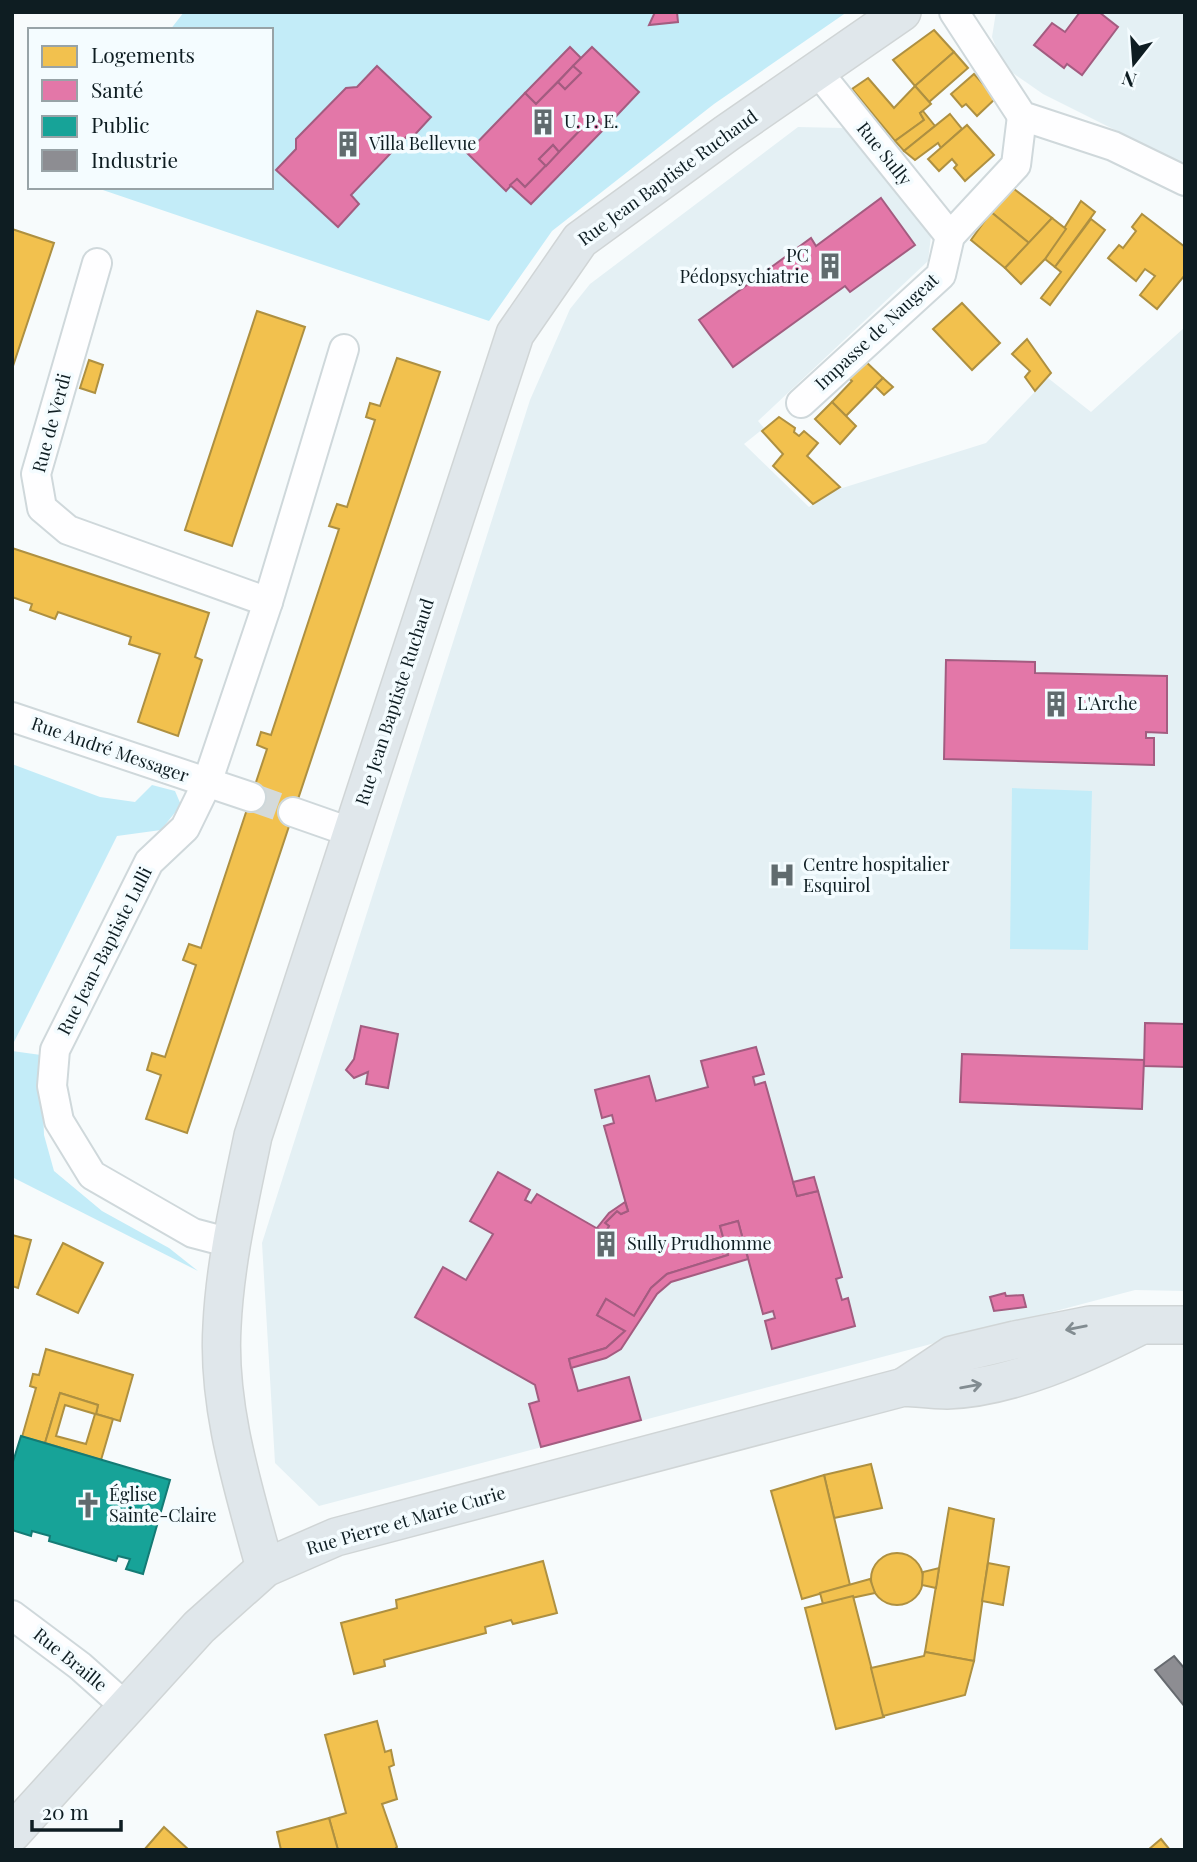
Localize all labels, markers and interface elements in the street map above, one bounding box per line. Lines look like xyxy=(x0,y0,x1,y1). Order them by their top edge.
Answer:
legend xyxy=(28,28,273,189)
north arrow xyxy=(1099,28,1169,98)
text: Logements xyxy=(91,40,195,68)
text: N xyxy=(1118,66,1139,95)
text: Santé xyxy=(91,75,143,103)
street label: Rue Jean Baptiste Ruchaud xyxy=(573,104,762,250)
building icon: U. P. E. xyxy=(528,107,558,137)
place label: U. P. E. xyxy=(564,109,619,133)
text: Public xyxy=(91,110,149,138)
street label: Rue Sully xyxy=(852,117,918,190)
building icon: Villa Bellevue xyxy=(333,129,363,159)
place label: Villa Bellevue xyxy=(368,131,476,155)
text: Industrie xyxy=(91,145,178,173)
place label: PC Pédopsychiatrie xyxy=(679,243,809,288)
building icon: PC Pédopsychiatrie xyxy=(815,251,845,281)
street label: Impasse de Naugeat xyxy=(809,267,944,395)
street label: Rue de Verdi xyxy=(26,370,76,475)
street label: Rue Jean Baptiste Ruchaud xyxy=(349,595,439,808)
building icon: L'Arche xyxy=(1041,689,1071,719)
place label: L'Arche xyxy=(1077,691,1137,715)
street label: Rue André Messager xyxy=(28,711,192,787)
place label: Centre hospitalier Esquirol xyxy=(803,852,949,897)
hospital icon: Centre hospitalier Esquirol xyxy=(767,860,797,890)
street label: Rue Jean-Baptiste Lulli xyxy=(51,862,157,1039)
building icon: Sully Prudhomme xyxy=(591,1229,621,1259)
place label: Sully Prudhomme xyxy=(627,1231,772,1255)
one-way arrow xyxy=(1065,1321,1088,1335)
one-way arrow xyxy=(960,1379,982,1392)
street label: Rue Pierre et Marie Curie xyxy=(303,1480,508,1560)
place label: Église Sainte-Claire xyxy=(109,1482,217,1527)
church icon: Église Sainte-Claire xyxy=(73,1490,103,1520)
street label: Rue Braille xyxy=(29,1622,112,1696)
scale bar xyxy=(32,1788,121,1832)
text: 20 m xyxy=(42,1797,89,1825)

